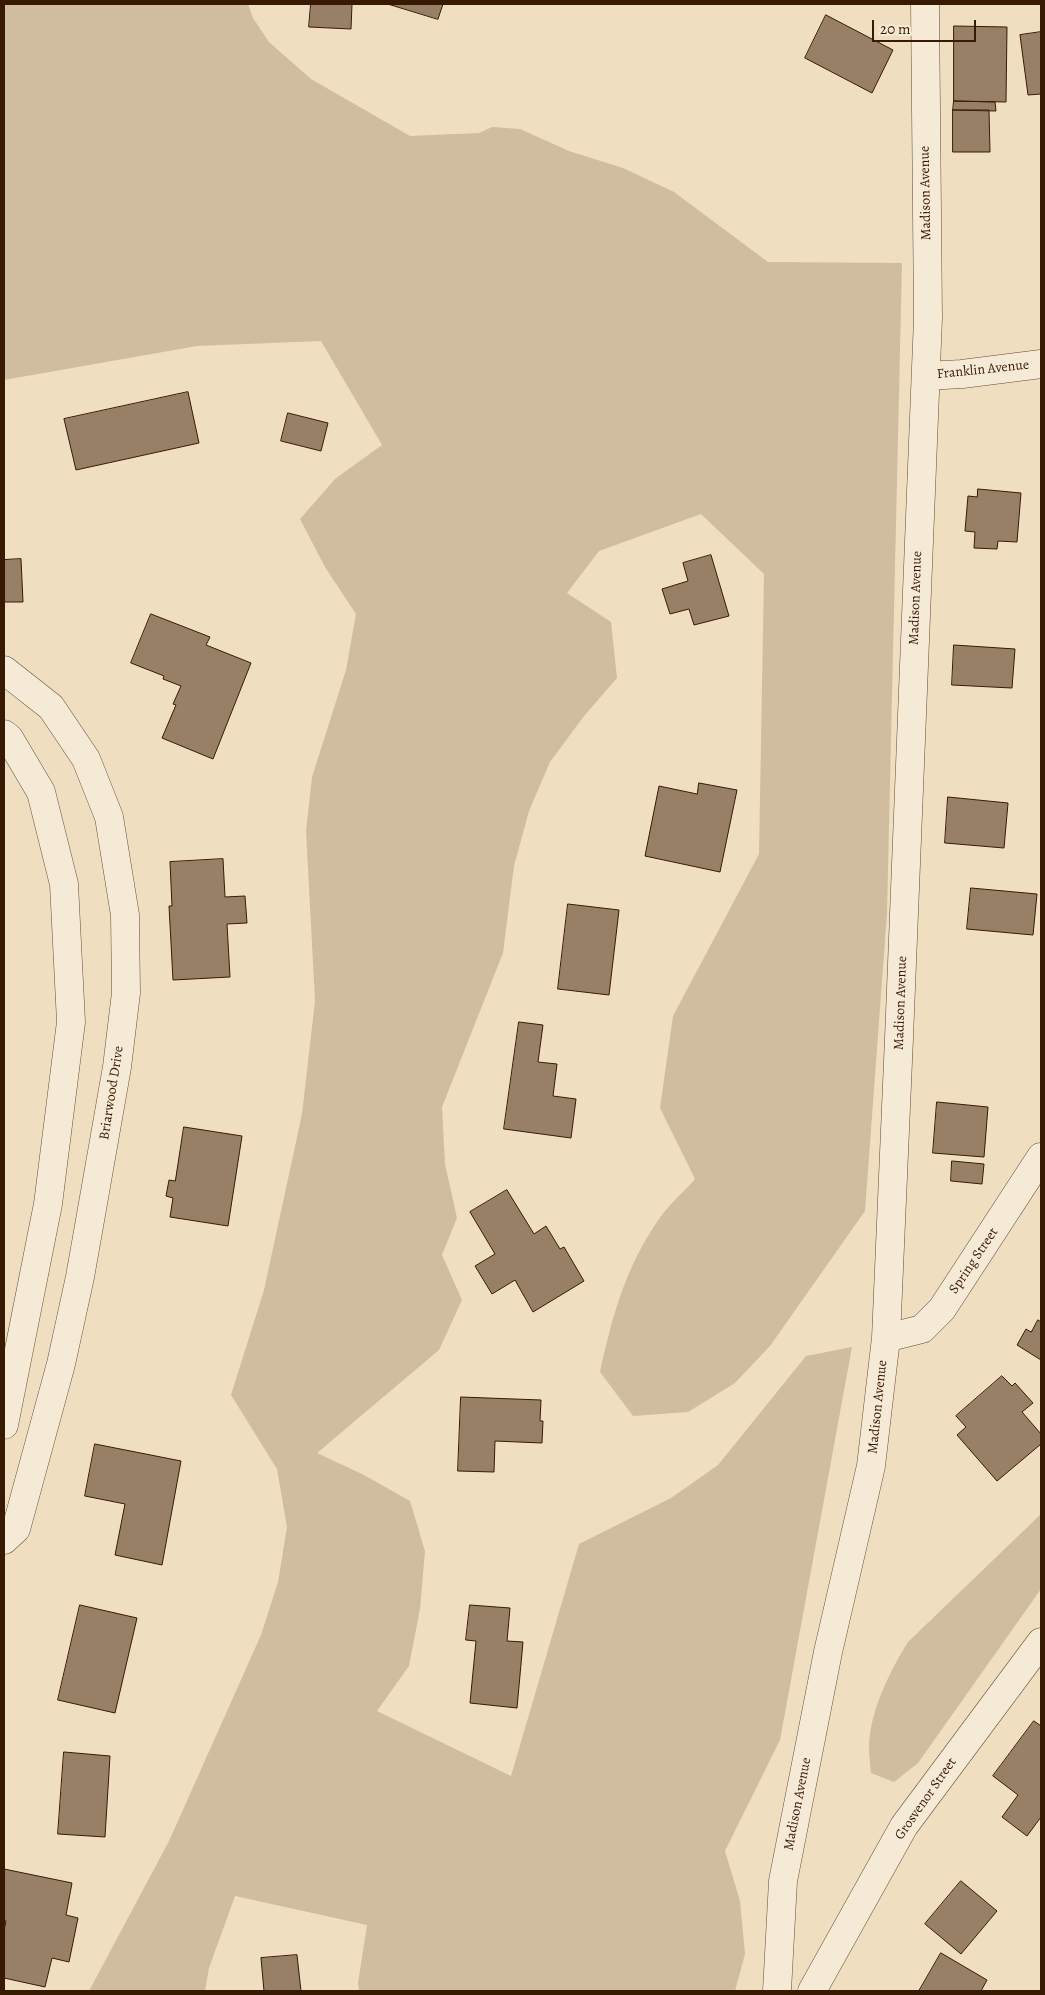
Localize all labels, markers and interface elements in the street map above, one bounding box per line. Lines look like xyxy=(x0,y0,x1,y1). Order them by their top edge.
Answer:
scale bar xyxy=(875,10,979,42)
text: 20 m xyxy=(880,19,911,39)
street label: Madison Avenue xyxy=(917,146,935,240)
street label: Franklin Avenue xyxy=(936,357,1030,383)
street label: Madison Avenue xyxy=(906,551,926,645)
street label: Madison Avenue xyxy=(891,956,911,1050)
street label: Briarwood Drive xyxy=(96,1045,128,1141)
street label: Spring Street xyxy=(946,1225,1002,1297)
street label: Madison Avenue xyxy=(865,1359,891,1455)
street label: Grosvenor Street xyxy=(891,1755,961,1843)
street label: Madison Avenue xyxy=(781,1756,815,1852)

